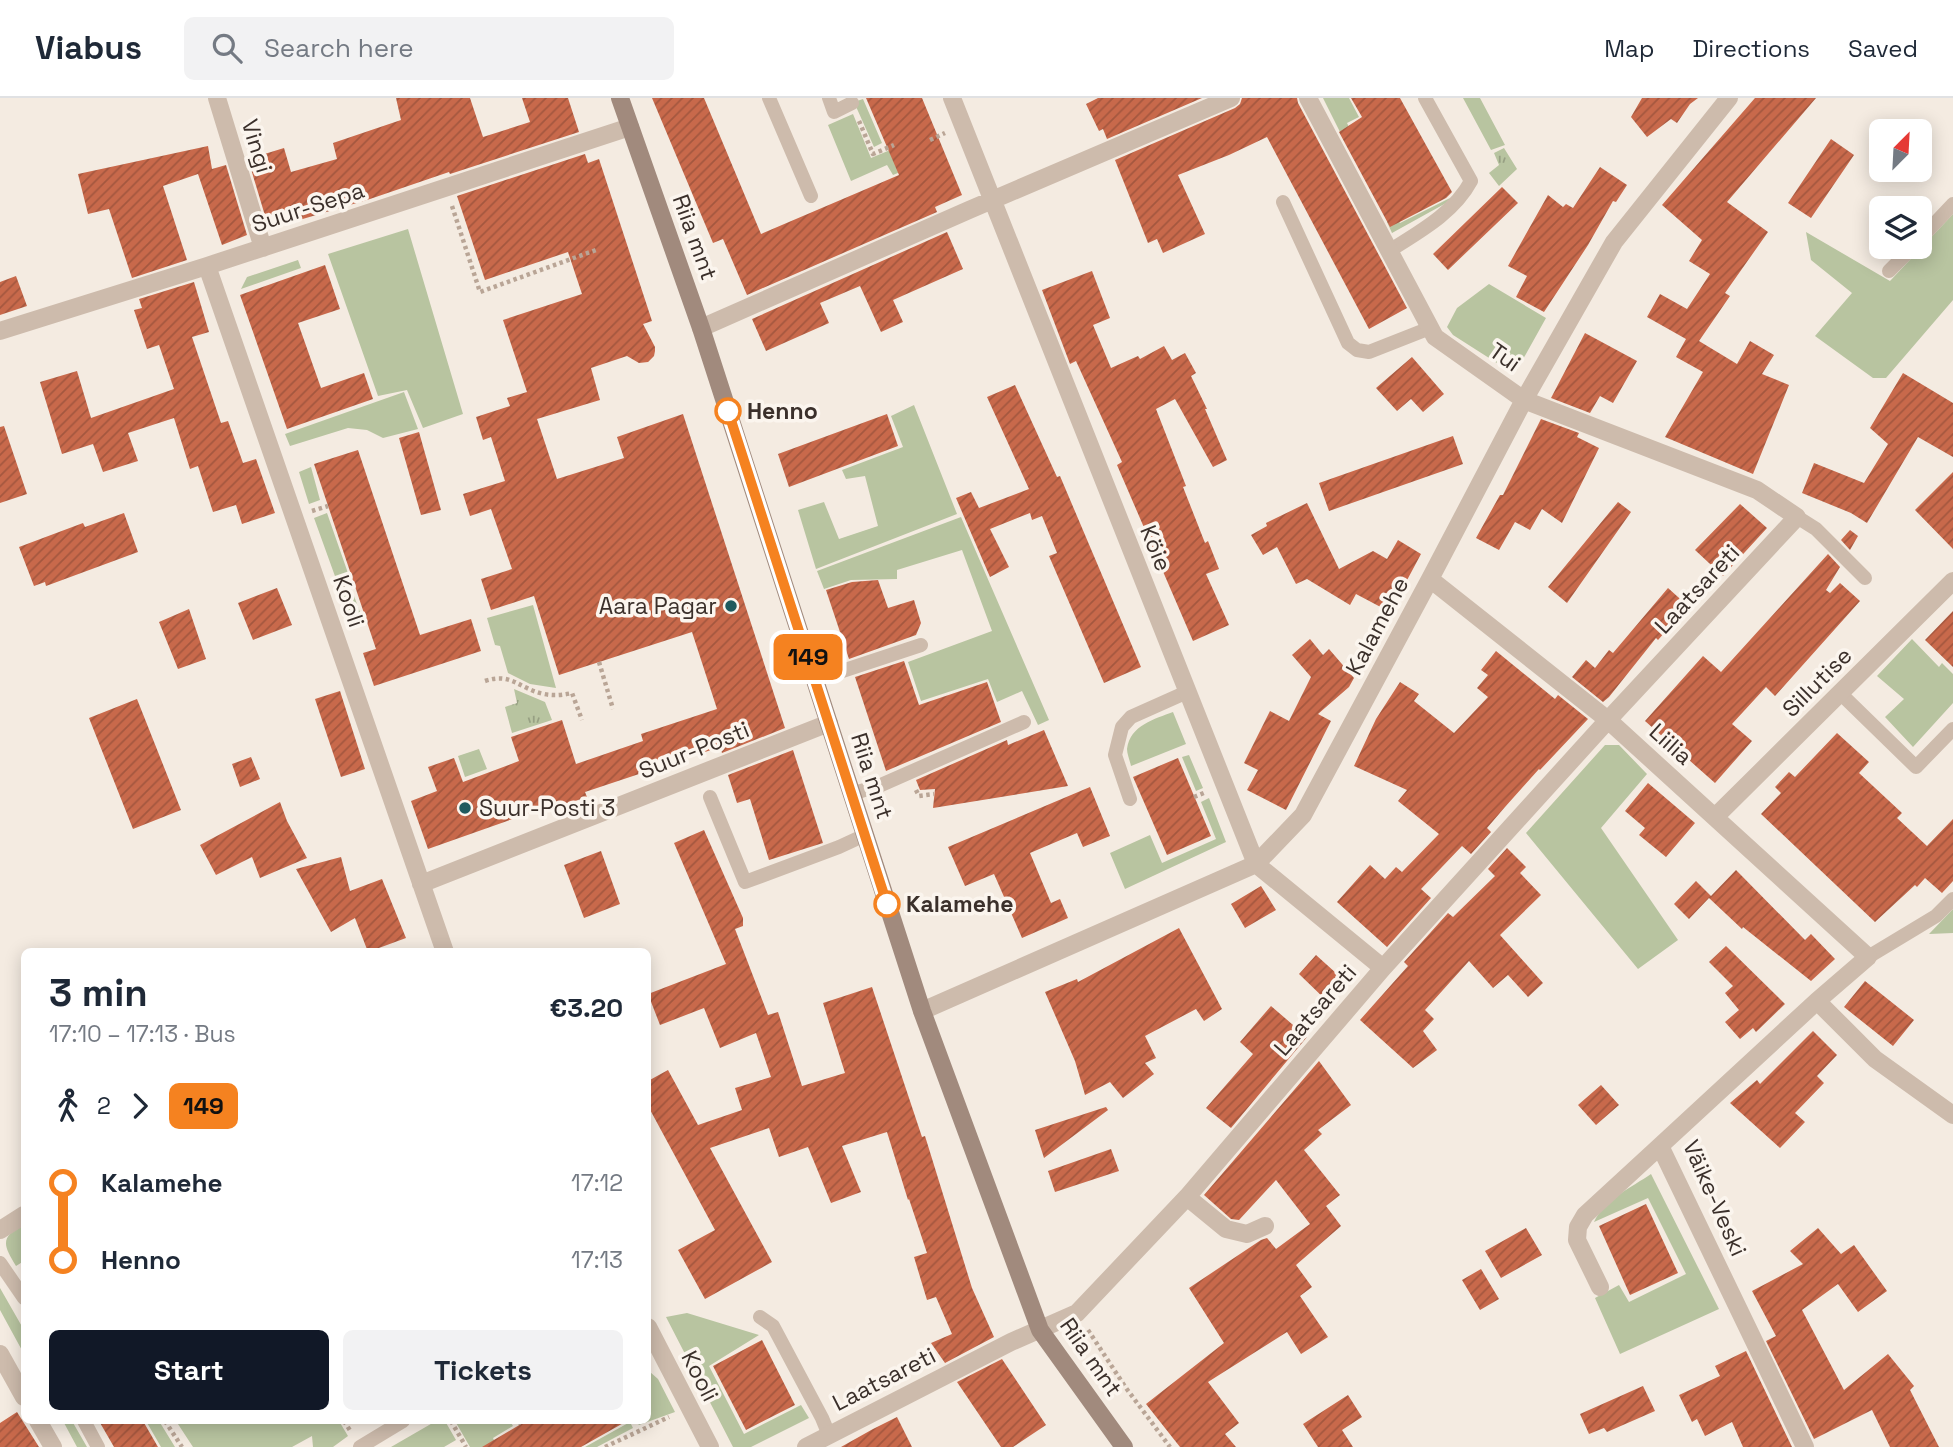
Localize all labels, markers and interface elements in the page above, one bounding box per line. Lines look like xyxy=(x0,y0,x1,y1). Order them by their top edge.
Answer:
search box xyxy=(184,17,674,80)
text: Viabus xyxy=(35,27,142,69)
icon: search xyxy=(208,29,246,67)
text: Search here xyxy=(264,31,414,65)
text: Map xyxy=(1604,33,1654,64)
text: Directions xyxy=(1692,33,1810,64)
text: Saved xyxy=(1848,33,1918,64)
street label: Vingi xyxy=(235,116,279,176)
north arrow xyxy=(1869,119,1932,182)
map controls xyxy=(1869,119,1932,259)
street label: Suur-Sepa xyxy=(248,175,368,239)
street label: Riia mnt xyxy=(666,190,724,284)
button: layers xyxy=(1869,196,1932,259)
street label: Tui xyxy=(1484,336,1526,378)
place label: Henno xyxy=(747,396,818,426)
marker: Henno xyxy=(715,398,741,424)
street label: Köie xyxy=(1133,521,1179,575)
street label: Laatsareti xyxy=(1648,538,1746,640)
street label: Kooli xyxy=(326,571,372,631)
street label: Kalamehe xyxy=(1339,572,1415,680)
place label: Aara Pagar xyxy=(599,591,717,621)
marker: Aara Pagar xyxy=(723,598,739,614)
line badge: 149 xyxy=(768,634,848,680)
text: 149 xyxy=(788,641,828,672)
street label: Sillutise xyxy=(1776,641,1858,723)
street label: Suur-Posti xyxy=(634,714,754,786)
street label: Liilia xyxy=(1643,717,1699,771)
street label: Riia mnt xyxy=(844,729,900,823)
place label: Suur-Posti 3 xyxy=(479,793,615,823)
marker: Suur-Posti 3 xyxy=(457,800,473,816)
place label: Kalamehe xyxy=(906,889,1013,919)
marker: Kalamehe xyxy=(874,891,900,917)
street label: Laatsareti xyxy=(1267,958,1363,1062)
text: 3 min xyxy=(49,969,148,1017)
text: €3.20 xyxy=(550,991,623,1025)
text: 17:10 – 17:13 · Bus xyxy=(49,1019,236,1049)
icon: walk xyxy=(49,1087,87,1125)
icon: forward xyxy=(121,1087,159,1125)
text: 149 xyxy=(183,1090,224,1121)
text: 2 xyxy=(97,1091,111,1121)
street label: Väike-Veski xyxy=(1676,1135,1754,1261)
text: Kalamehe xyxy=(101,1166,222,1200)
text: 17:12 xyxy=(571,1168,623,1198)
text: Henno xyxy=(101,1243,181,1277)
text: 17:13 xyxy=(571,1245,623,1275)
street label: Riia mnt xyxy=(1053,1312,1129,1402)
button: Start xyxy=(49,1330,329,1410)
button: Tickets xyxy=(343,1330,623,1410)
street label: Laatsareti xyxy=(827,1340,941,1418)
street label: Kooli xyxy=(675,1345,725,1407)

